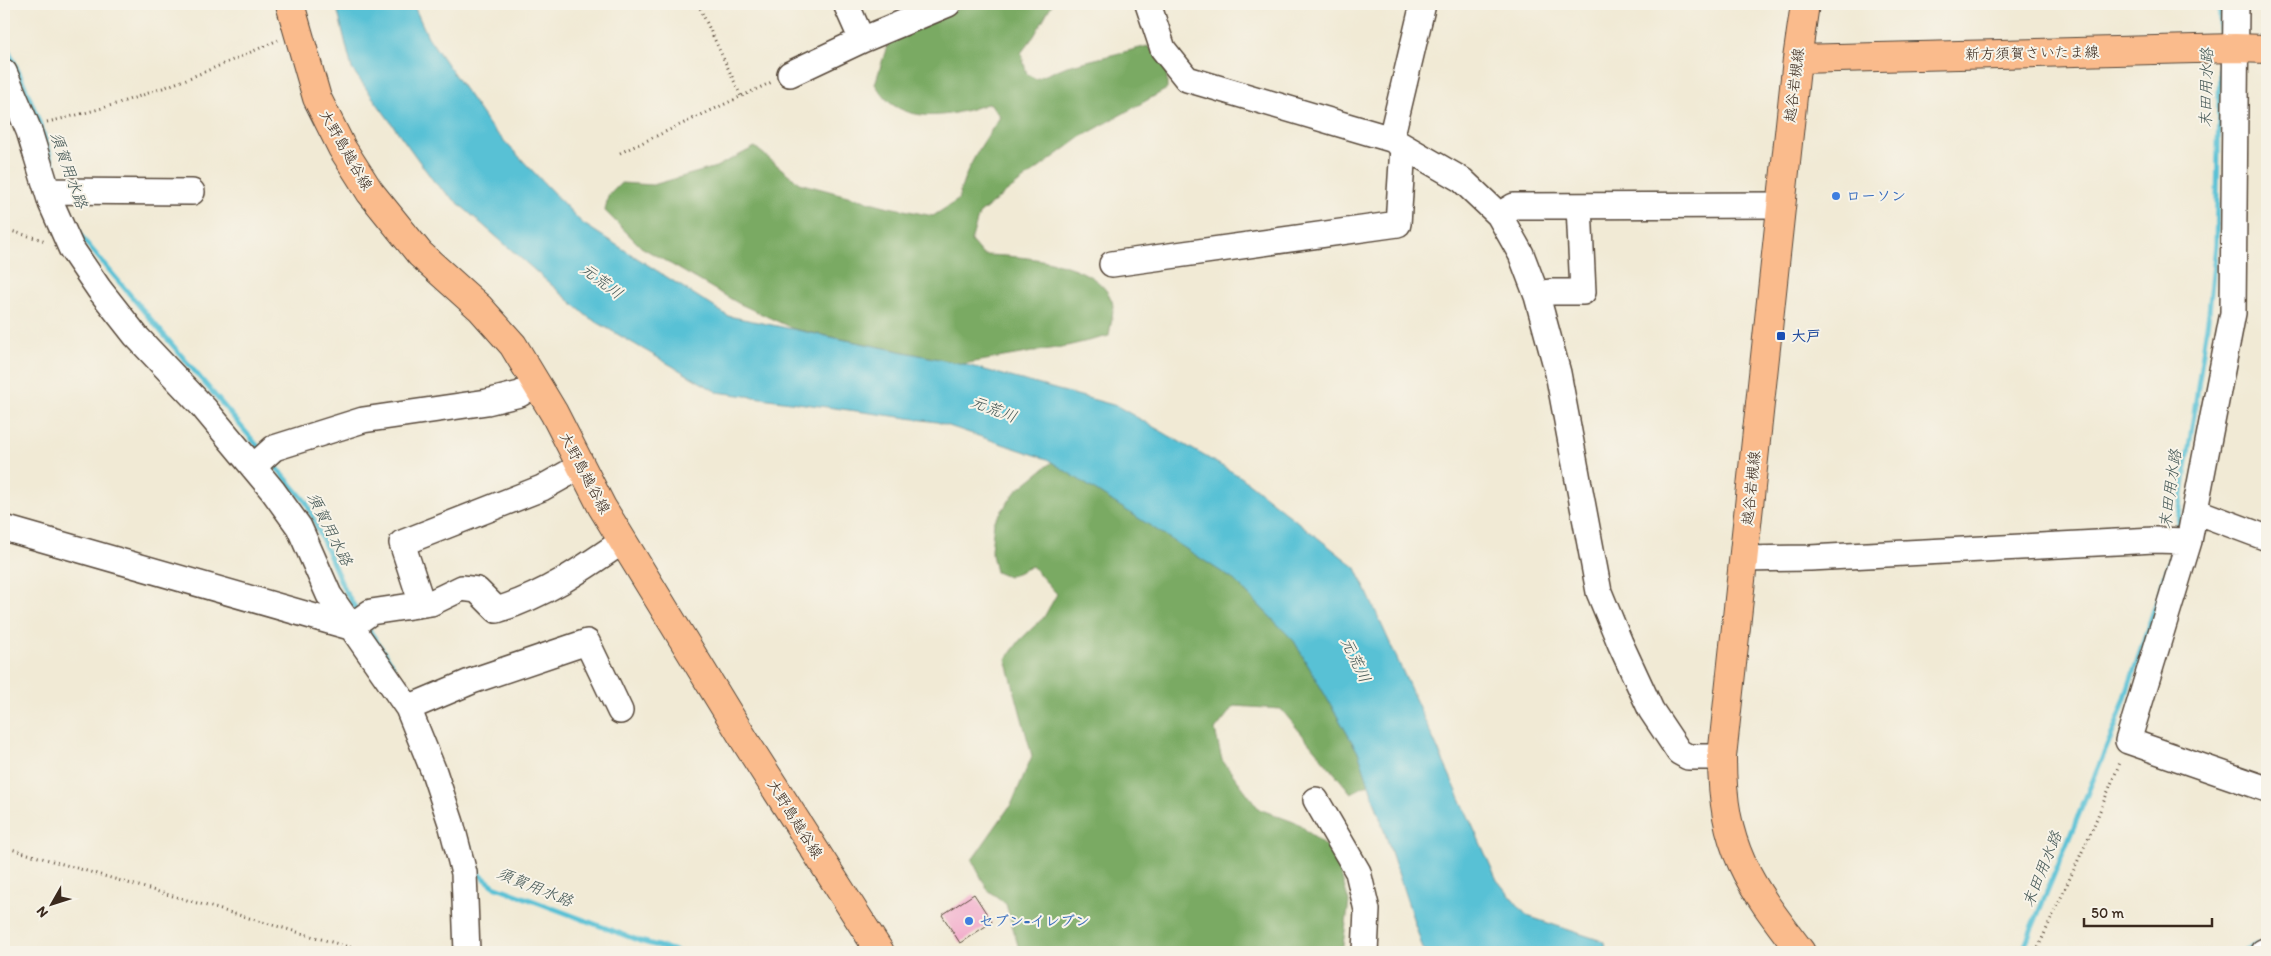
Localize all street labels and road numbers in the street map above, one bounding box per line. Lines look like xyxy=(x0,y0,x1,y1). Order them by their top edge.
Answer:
street label: 新方須賀さいたま線 xyxy=(1965,43,2099,63)
street label: 越谷岩槻線 xyxy=(1780,47,1808,123)
street label: 大野島越谷線 xyxy=(316,107,376,193)
street label: 大野島越谷線 xyxy=(556,429,614,517)
street label: 越谷岩槻線 xyxy=(1738,450,1764,526)
street label: 大野島越谷線 xyxy=(764,776,826,862)

